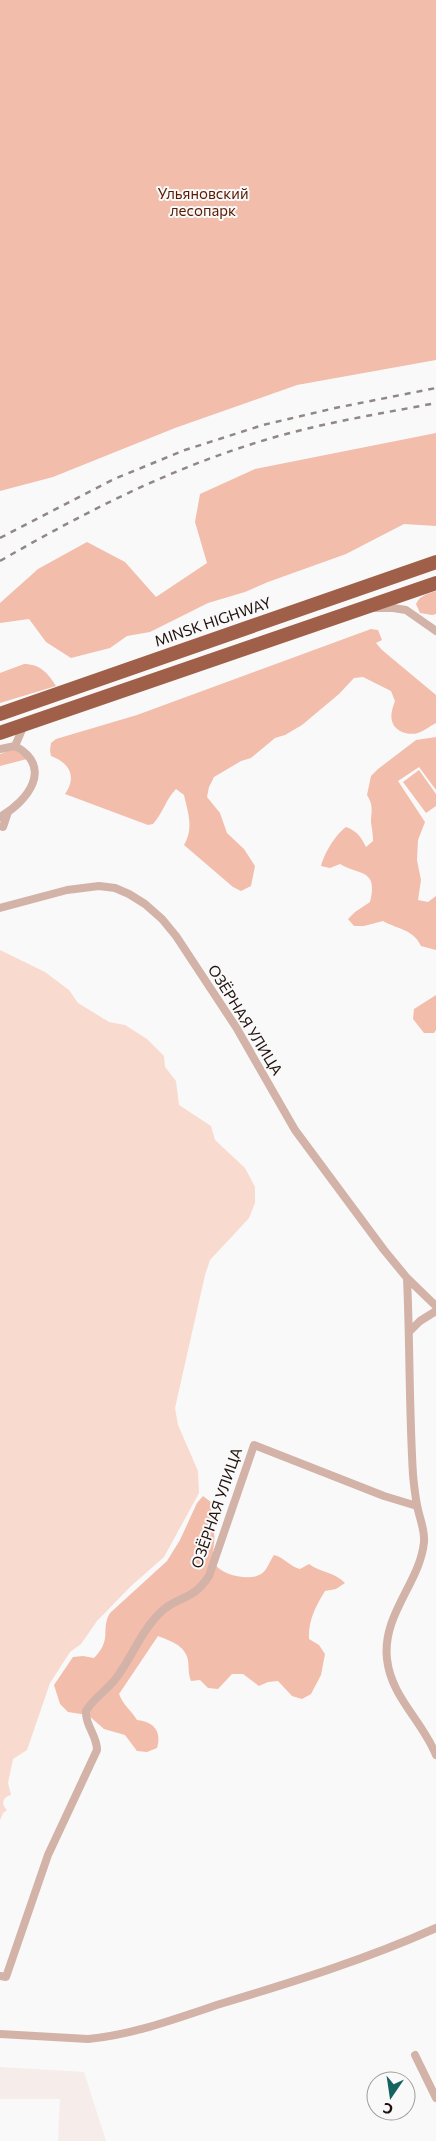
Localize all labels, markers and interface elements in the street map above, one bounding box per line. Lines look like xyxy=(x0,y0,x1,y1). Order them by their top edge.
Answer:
park label: Ульяновский лесопарк xyxy=(157,184,249,219)
street label: MINSK HIGHWAY xyxy=(152,593,274,649)
street label: ОЗЁРНАЯ УЛИЦА xyxy=(205,961,287,1078)
street label: ОЗЁРНАЯ УЛИЦА xyxy=(187,1445,245,1571)
north arrow xyxy=(366,2071,416,2121)
text: С xyxy=(381,2100,395,2119)

